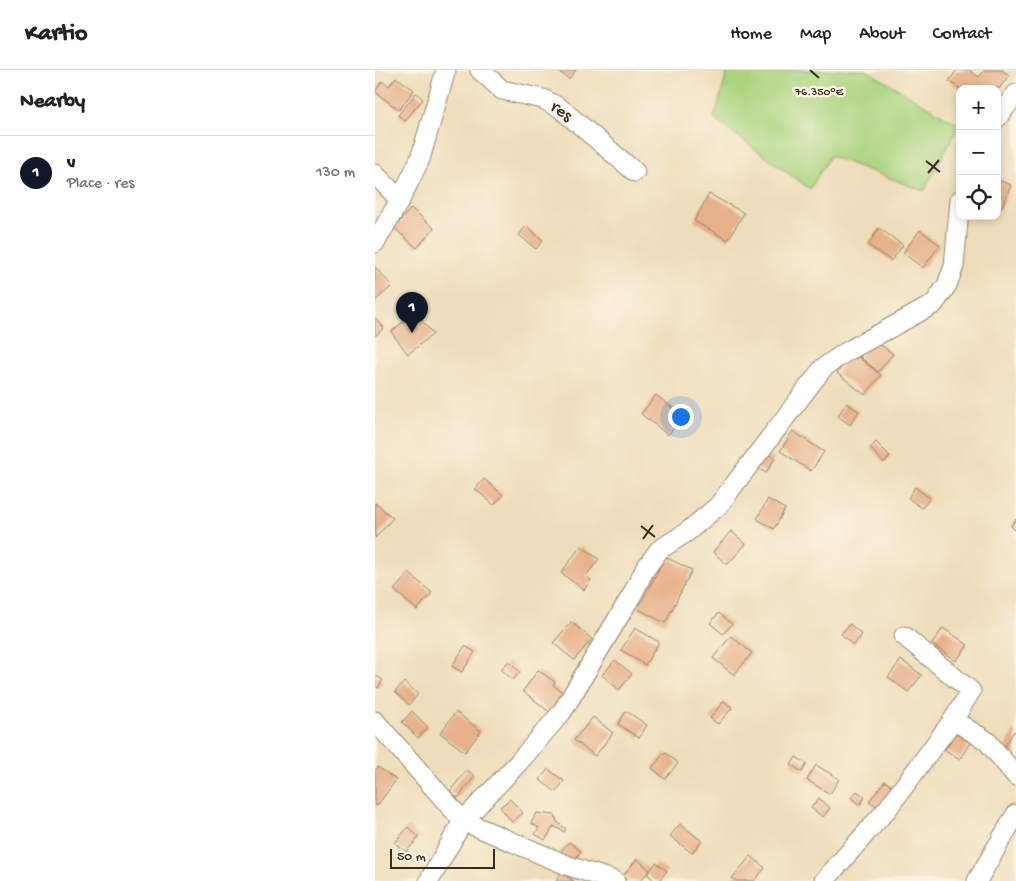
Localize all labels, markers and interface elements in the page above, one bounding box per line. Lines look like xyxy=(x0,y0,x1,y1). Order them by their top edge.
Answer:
text: Kartio xyxy=(25,20,88,49)
text: Home xyxy=(730,24,772,45)
text: Map xyxy=(800,24,831,45)
text: About xyxy=(859,24,905,45)
text: Contact xyxy=(933,24,991,45)
map controls xyxy=(956,85,1001,220)
button: + xyxy=(956,85,1001,130)
text: 76.350°E xyxy=(794,86,844,100)
text: Nearby xyxy=(20,90,85,115)
street label: res xyxy=(546,97,577,128)
button: − xyxy=(956,130,1001,175)
text: v xyxy=(67,152,75,175)
text: 1 xyxy=(33,164,39,183)
text: 130 m xyxy=(316,164,355,183)
text: Place · res xyxy=(67,175,134,194)
button: locate xyxy=(956,175,1001,220)
pin: 1 xyxy=(396,292,428,333)
your location xyxy=(668,404,694,430)
scale bar xyxy=(390,846,495,869)
text: 50 m xyxy=(397,849,426,866)

